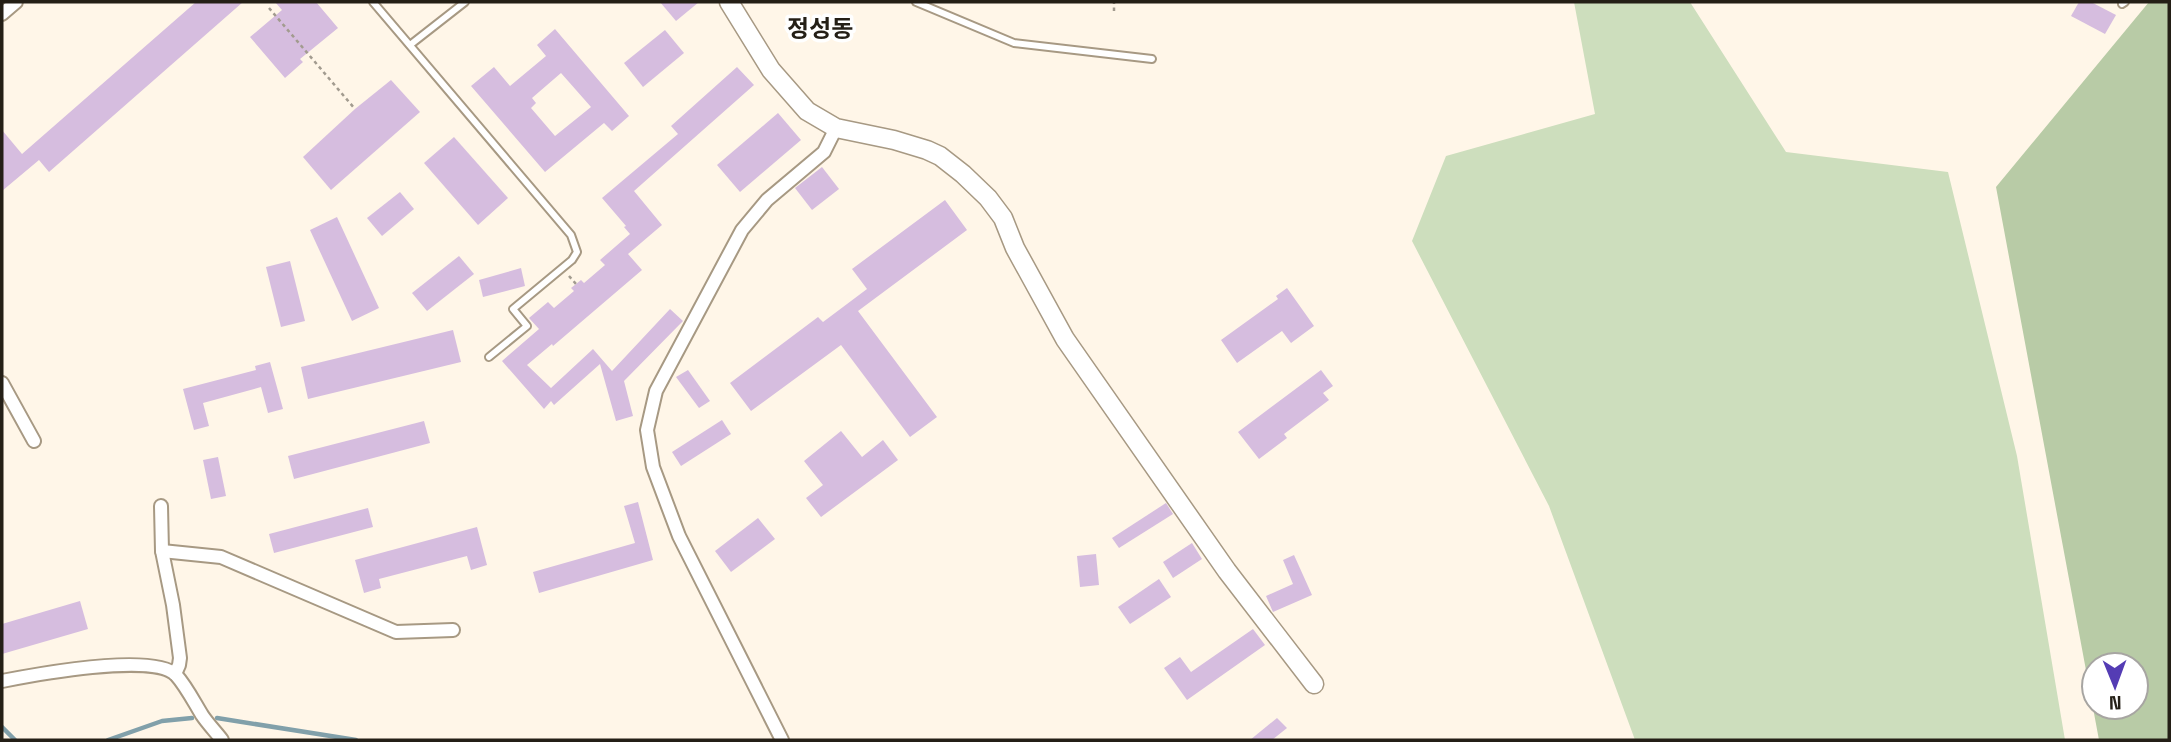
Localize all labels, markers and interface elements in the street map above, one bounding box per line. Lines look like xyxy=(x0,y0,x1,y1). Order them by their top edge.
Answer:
district label: 정성동 xyxy=(787,13,853,44)
north arrow xyxy=(2080,651,2150,721)
text: N xyxy=(2109,690,2122,715)

